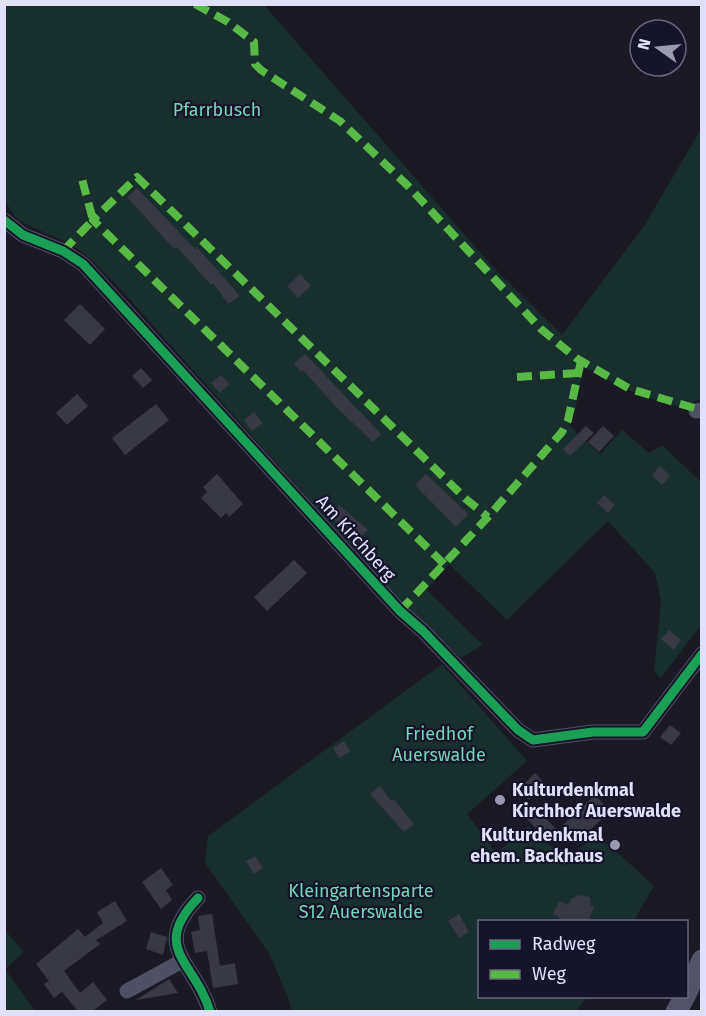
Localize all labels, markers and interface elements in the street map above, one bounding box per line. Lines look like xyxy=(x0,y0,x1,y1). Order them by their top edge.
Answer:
north arrow xyxy=(628,18,688,78)
text: N xyxy=(633,37,655,52)
park label: Pfarrbusch xyxy=(173,99,261,121)
street label: Am Kirchberg xyxy=(312,490,401,586)
park label: Friedhof Auerswalde xyxy=(392,723,486,766)
place label: Kulturdenkmal Kirchhof Auerswalde xyxy=(512,779,681,822)
marker: Kulturdenkmal Kirchhof Auerswalde xyxy=(493,793,507,807)
place label: Kulturdenkmal ehem. Backhaus xyxy=(470,824,604,867)
marker: Kulturdenkmal ehem. Backhaus xyxy=(608,838,622,852)
park label: Kleingartensparte S12 Auerswalde xyxy=(288,880,434,923)
legend xyxy=(478,920,688,998)
text: Radweg xyxy=(532,933,596,955)
text: Weg xyxy=(532,963,566,985)

